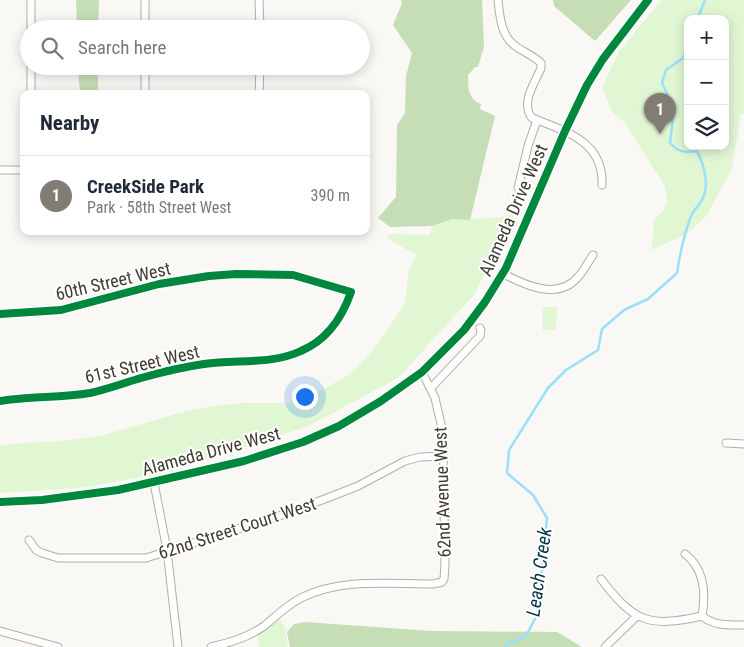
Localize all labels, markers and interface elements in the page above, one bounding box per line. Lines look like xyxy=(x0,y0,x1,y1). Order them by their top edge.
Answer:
map controls xyxy=(684,15,729,150)
button: + xyxy=(684,15,729,60)
search box xyxy=(20,20,370,75)
icon: search xyxy=(38,34,66,62)
text: Search here xyxy=(78,36,166,59)
button: − xyxy=(684,60,729,105)
pin: 1 xyxy=(644,93,676,134)
button: layers xyxy=(684,105,729,150)
text: Nearby xyxy=(40,111,99,135)
street label: Alameda Drive West xyxy=(474,141,552,279)
text: CreekSide Park xyxy=(87,175,204,198)
text: 1 xyxy=(52,186,60,205)
text: 390 m xyxy=(311,186,350,205)
text: Park · 58th Street West xyxy=(87,198,231,217)
street label: 60th Street West xyxy=(53,258,173,304)
street label: 61st Street West xyxy=(83,341,201,387)
your location xyxy=(292,384,318,410)
street label: Alameda Drive West xyxy=(140,422,282,480)
street label: 62nd Avenue West xyxy=(429,426,455,558)
street label: 62nd Street Court West xyxy=(155,493,319,563)
water label: Leach Creek xyxy=(521,525,557,618)

